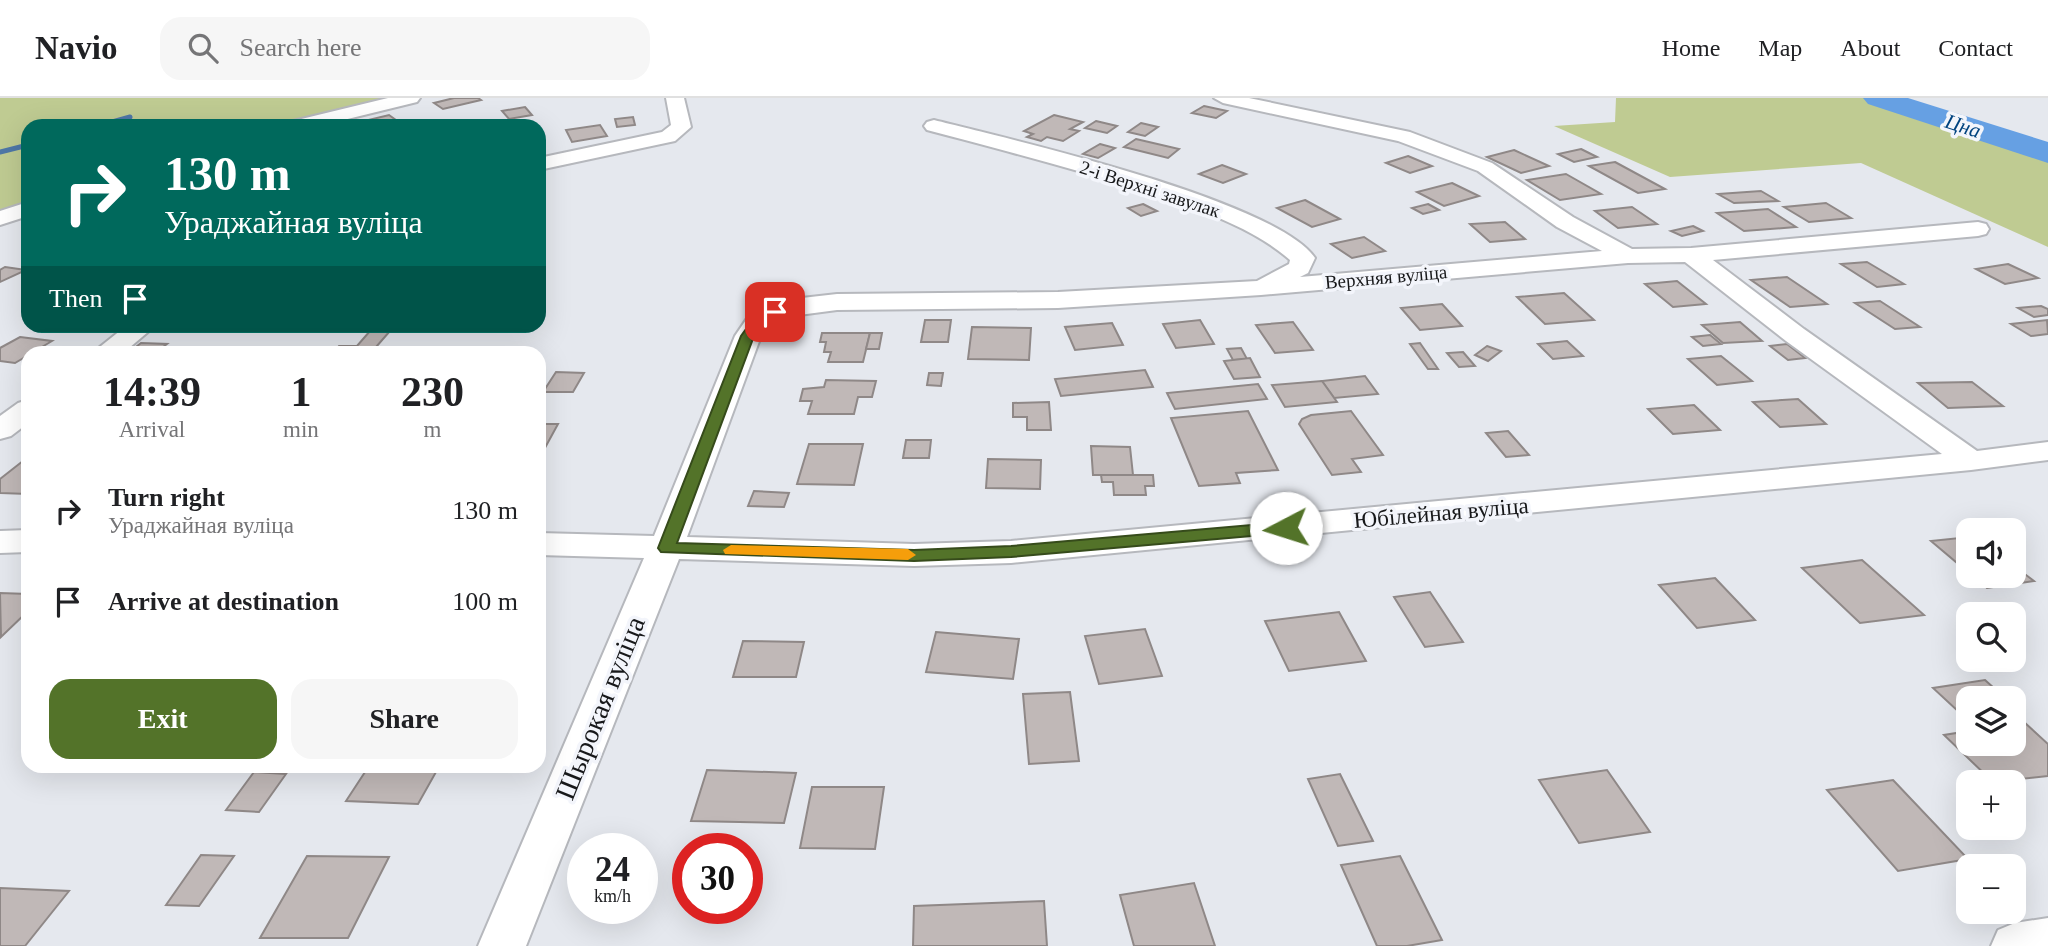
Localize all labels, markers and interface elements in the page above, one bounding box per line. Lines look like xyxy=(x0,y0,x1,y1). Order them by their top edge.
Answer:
search box xyxy=(160,17,650,80)
icon: search xyxy=(184,29,222,67)
text: Navio xyxy=(35,30,118,66)
text: Search here xyxy=(240,33,361,62)
text: Home xyxy=(1662,35,1720,61)
text: Map xyxy=(1758,35,1802,61)
text: About xyxy=(1840,35,1900,61)
text: Contact xyxy=(1938,35,2013,61)
water label: Цна xyxy=(1941,109,1984,143)
text: 130 m xyxy=(164,146,291,201)
icon: right xyxy=(49,147,140,238)
street label: 2-і Верхні завулак xyxy=(1077,156,1224,222)
text: Ураджайная вуліца xyxy=(164,204,423,240)
street label: Верхняя вуліца xyxy=(1324,261,1449,293)
icon: arrive xyxy=(116,280,154,318)
pin xyxy=(745,282,805,342)
text: Then xyxy=(49,284,102,313)
icon: arrive xyxy=(756,293,794,331)
text: 14:39 xyxy=(103,369,201,415)
text: 1 xyxy=(290,369,311,415)
text: 230 xyxy=(401,369,464,415)
text: Arrival xyxy=(119,417,185,442)
text: min xyxy=(283,417,319,442)
text: m xyxy=(423,417,441,442)
text: Turn right xyxy=(108,483,225,512)
position arrow xyxy=(1249,491,1323,565)
icon: right xyxy=(49,492,87,530)
street label: Юбілейная вуліца xyxy=(1352,493,1530,533)
text: 130 m xyxy=(452,496,518,525)
text: Ураджайная вуліца xyxy=(108,513,294,538)
map controls xyxy=(1956,518,2026,924)
button: sound xyxy=(1956,518,2026,588)
icon: arrive xyxy=(49,583,87,621)
text: Arrive at destination xyxy=(108,587,339,616)
text: 100 m xyxy=(452,587,518,616)
button: search xyxy=(1956,602,2026,672)
street label: Шырокая вуліца xyxy=(549,611,651,804)
button: Exit xyxy=(49,679,277,759)
button: Share xyxy=(291,679,518,759)
button: layers xyxy=(1956,686,2026,756)
button: + xyxy=(1956,770,2026,840)
speed limit sign: 30 xyxy=(672,833,763,924)
text: 24 xyxy=(595,850,630,889)
button: − xyxy=(1956,854,2026,924)
text: km/h xyxy=(594,886,631,906)

